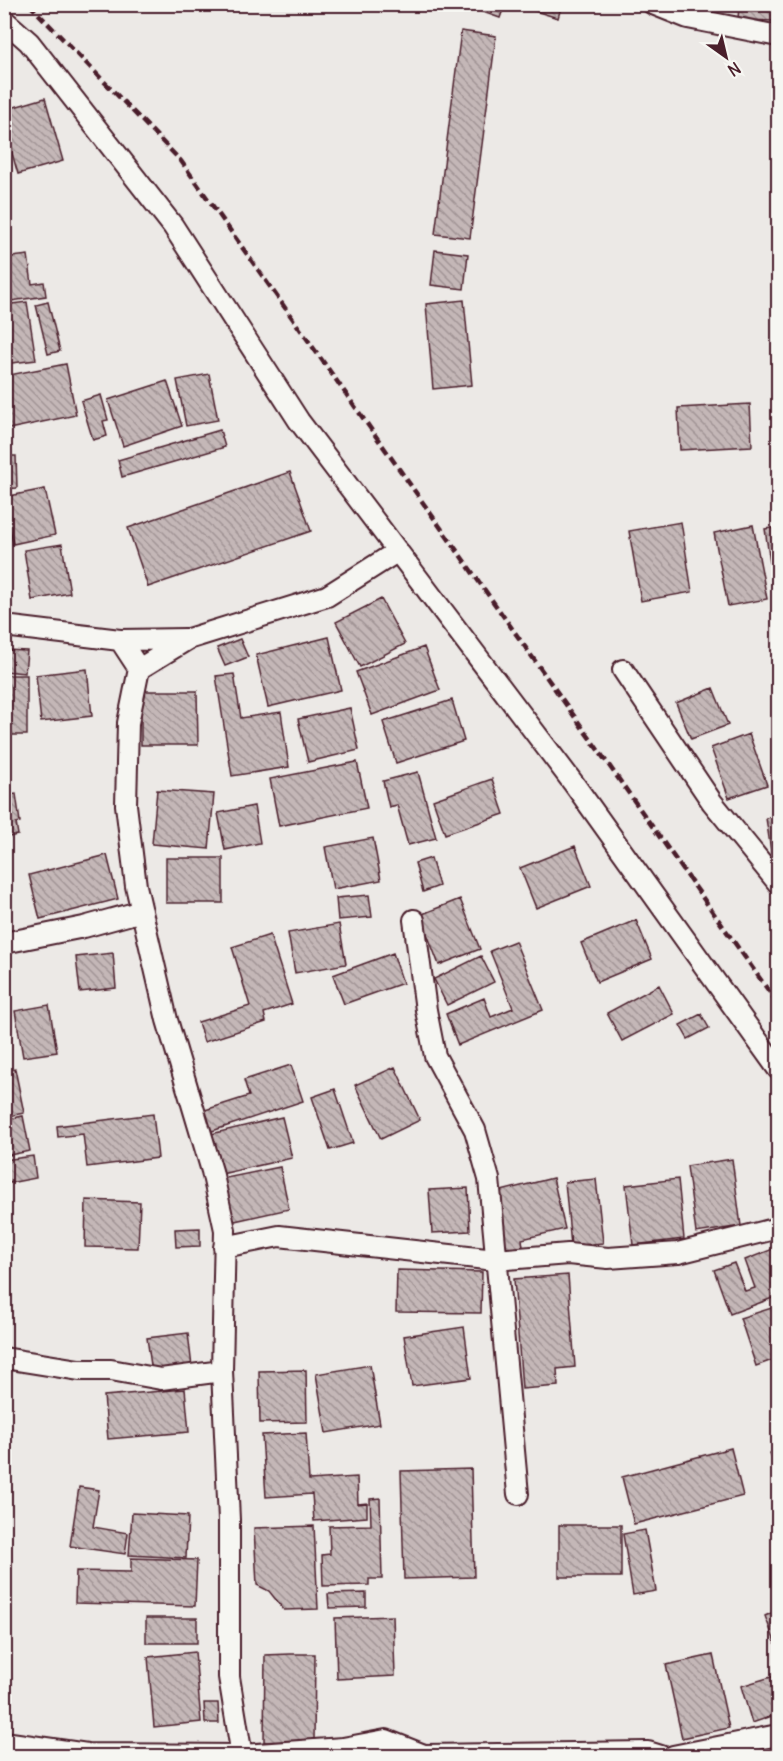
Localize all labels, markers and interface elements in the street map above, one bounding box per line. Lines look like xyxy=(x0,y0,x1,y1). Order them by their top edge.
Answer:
north arrow xyxy=(696,27,756,87)
text: N xyxy=(724,58,745,81)

